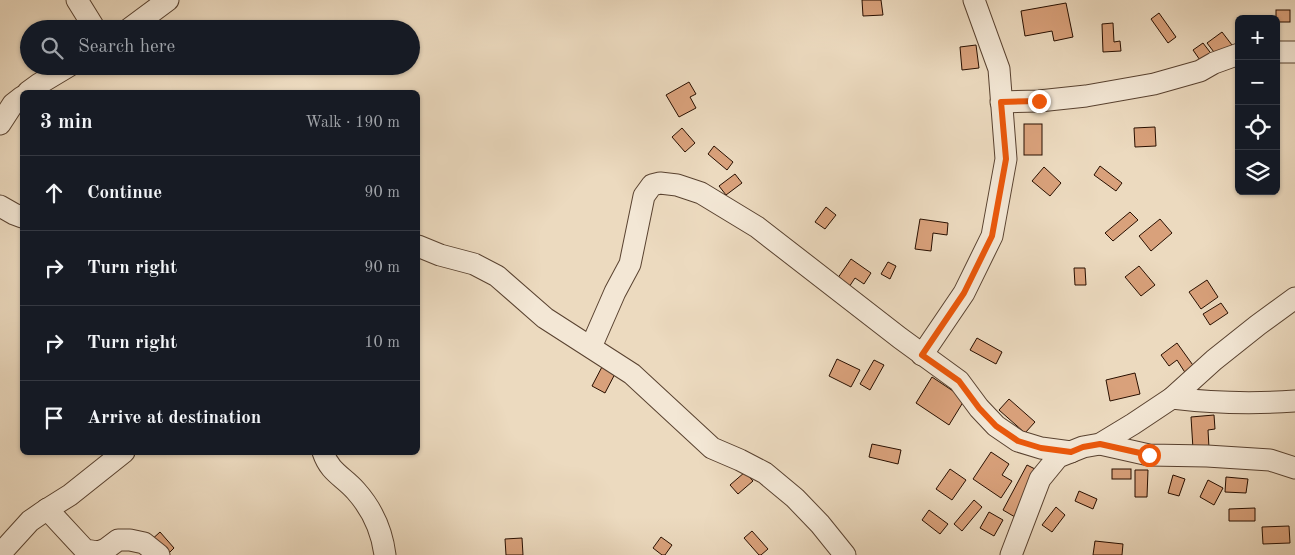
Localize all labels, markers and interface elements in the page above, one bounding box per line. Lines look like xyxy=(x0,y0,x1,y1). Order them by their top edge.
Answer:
map controls xyxy=(1235,15,1280,195)
button: + xyxy=(1235,15,1280,60)
search box xyxy=(20,20,420,75)
icon: search xyxy=(38,34,66,62)
text: Search here xyxy=(78,38,175,57)
button: − xyxy=(1235,60,1280,105)
route end xyxy=(1028,90,1051,113)
button: locate xyxy=(1235,105,1280,150)
text: 3 min xyxy=(40,112,93,133)
text: Walk · 190 m xyxy=(305,115,400,131)
button: layers xyxy=(1235,150,1280,195)
icon: ahead xyxy=(40,179,68,207)
text: Continue xyxy=(87,184,162,203)
text: 90 m xyxy=(364,185,400,201)
icon: right xyxy=(40,254,68,282)
text: Turn right xyxy=(87,259,177,278)
text: 90 m xyxy=(364,260,400,276)
icon: right xyxy=(40,329,68,357)
text: Turn right xyxy=(87,334,177,353)
text: 10 m xyxy=(364,335,400,351)
icon: arrive xyxy=(40,404,68,432)
text: Arrive at destination xyxy=(87,409,261,428)
route start xyxy=(1138,444,1161,467)

